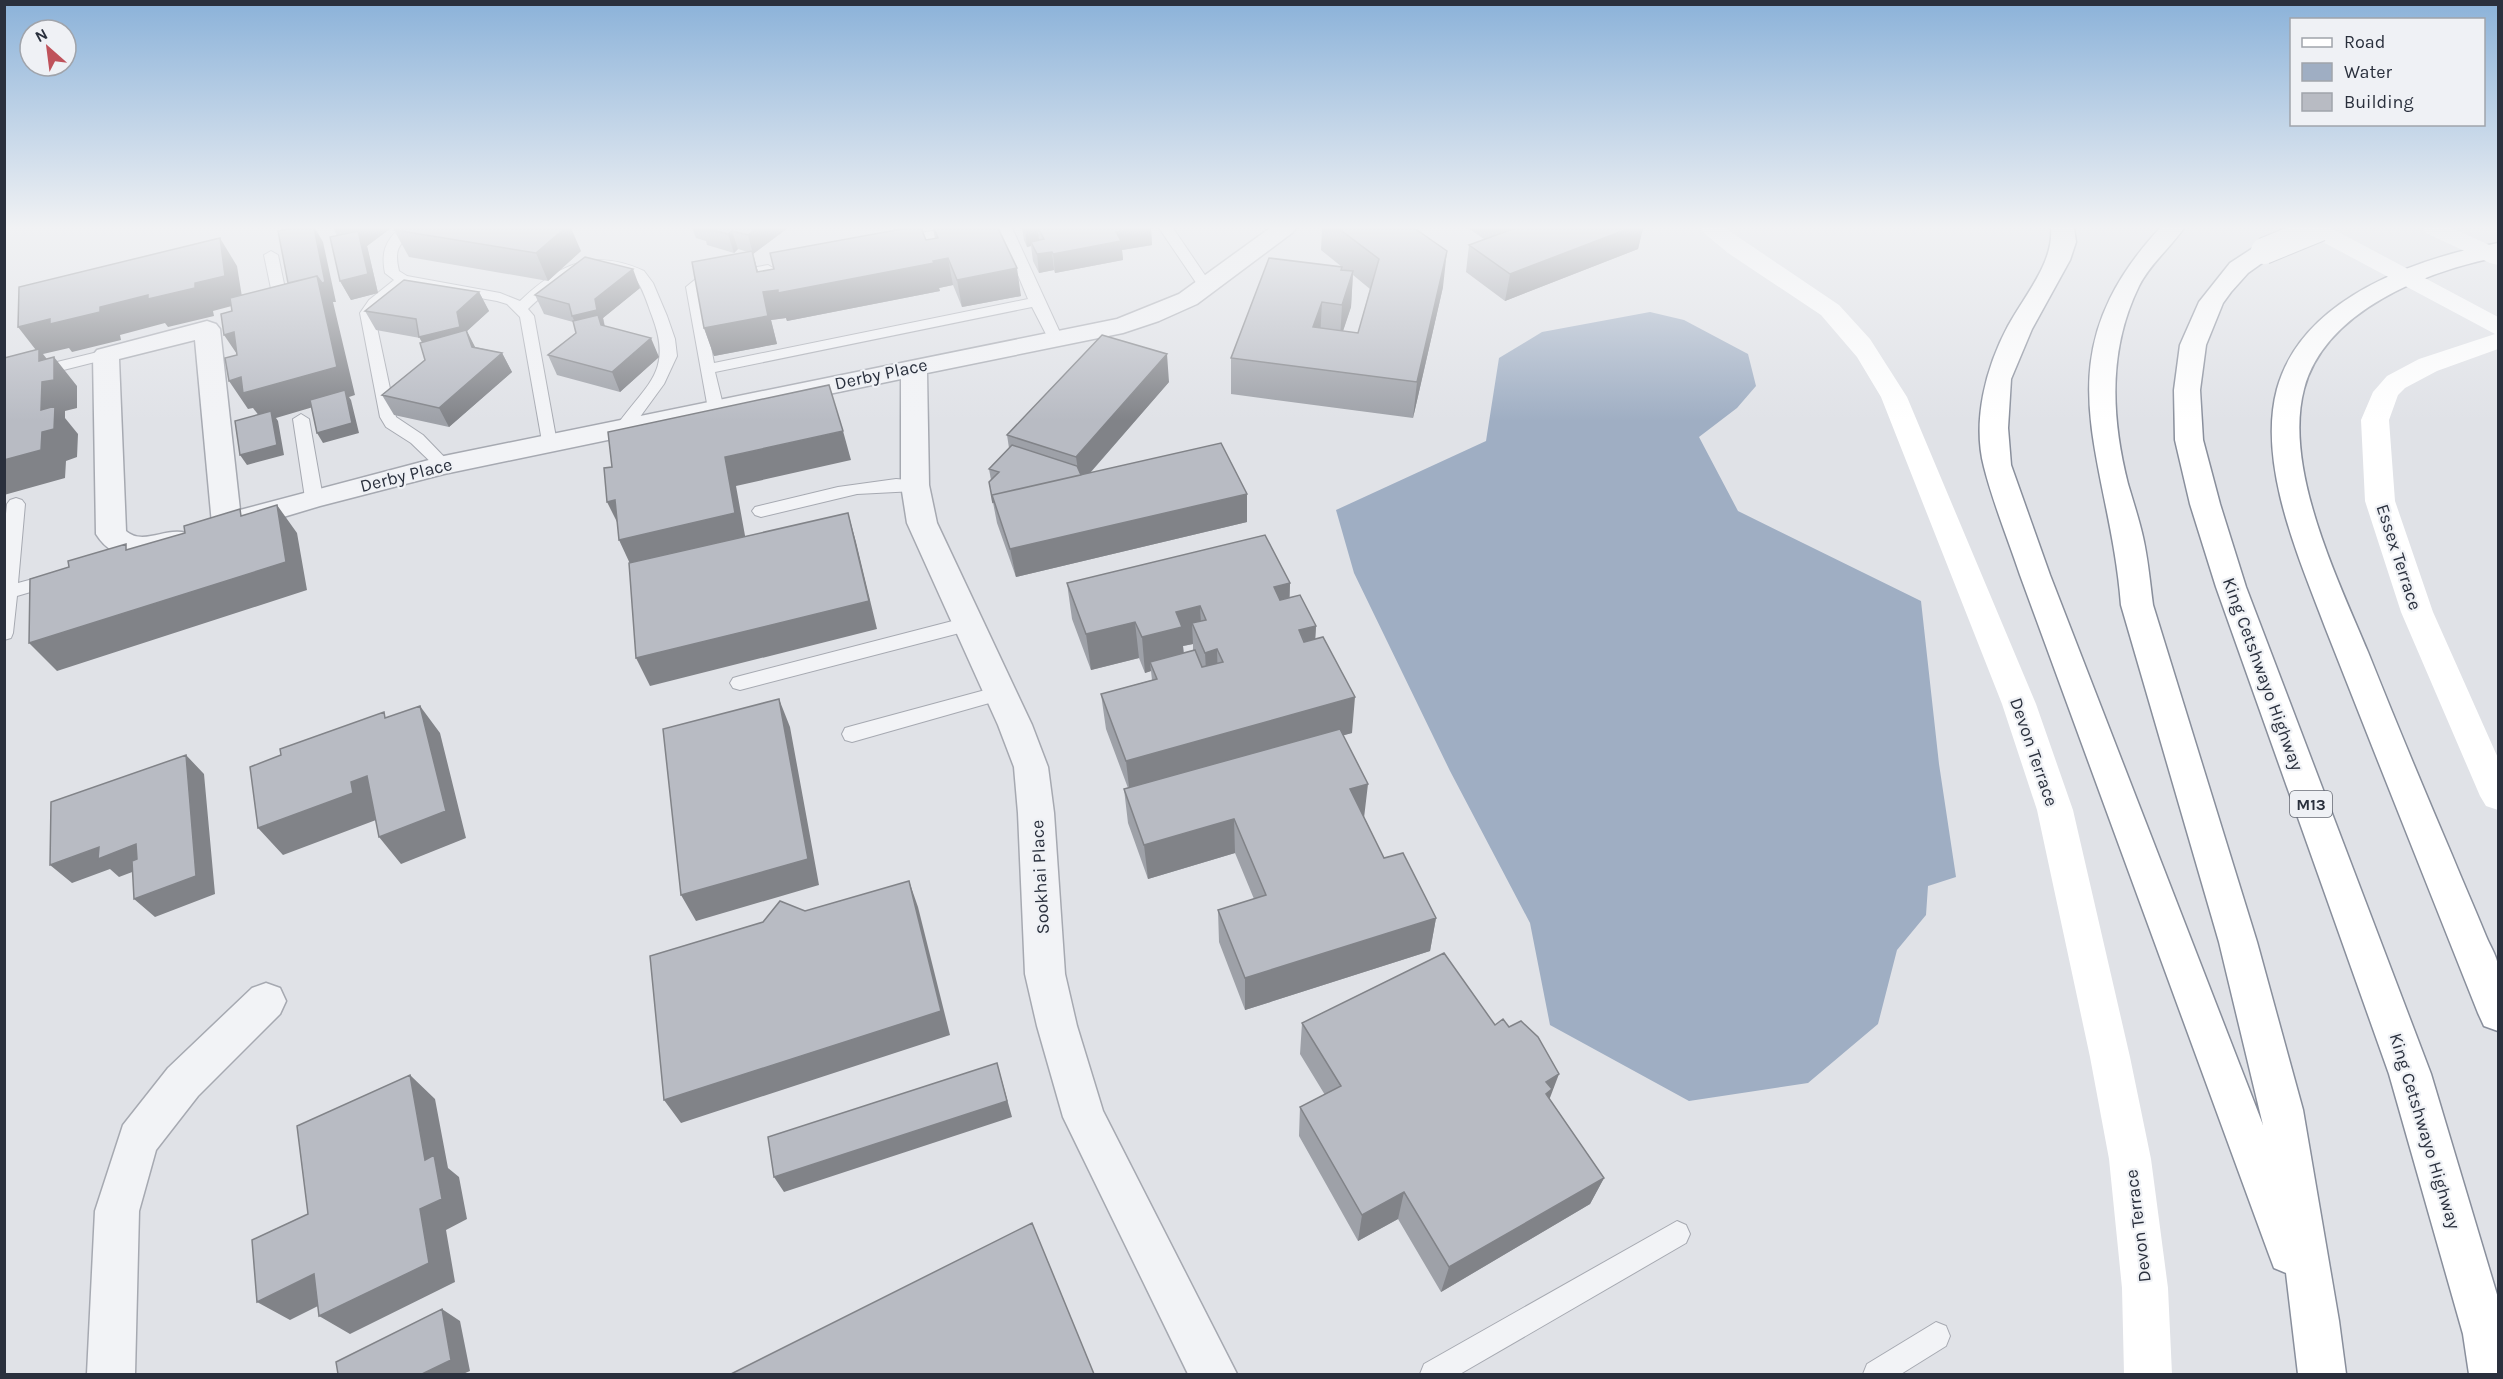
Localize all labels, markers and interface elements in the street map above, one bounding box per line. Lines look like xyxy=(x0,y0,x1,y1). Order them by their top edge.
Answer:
north arrow xyxy=(18,18,78,78)
legend xyxy=(2290,18,2485,126)
text: N xyxy=(32,24,51,46)
text: Road xyxy=(2344,31,2385,53)
text: Water xyxy=(2344,61,2392,83)
text: Building xyxy=(2344,91,2414,113)
street label: Derby Place xyxy=(833,353,929,395)
street label: Derby Place xyxy=(358,453,454,497)
street label: Essex Terrace xyxy=(2372,501,2426,613)
street label: King Cetshwayo Highway xyxy=(2218,574,2308,774)
street label: Devon Terrace xyxy=(2005,695,2063,809)
road number: M13 xyxy=(2290,791,2332,817)
street label: Sookhai Place xyxy=(1026,819,1054,935)
street label: King Cetshwayo Highway xyxy=(2385,1030,2466,1232)
street label: Devon Terrace xyxy=(2120,1168,2156,1284)

